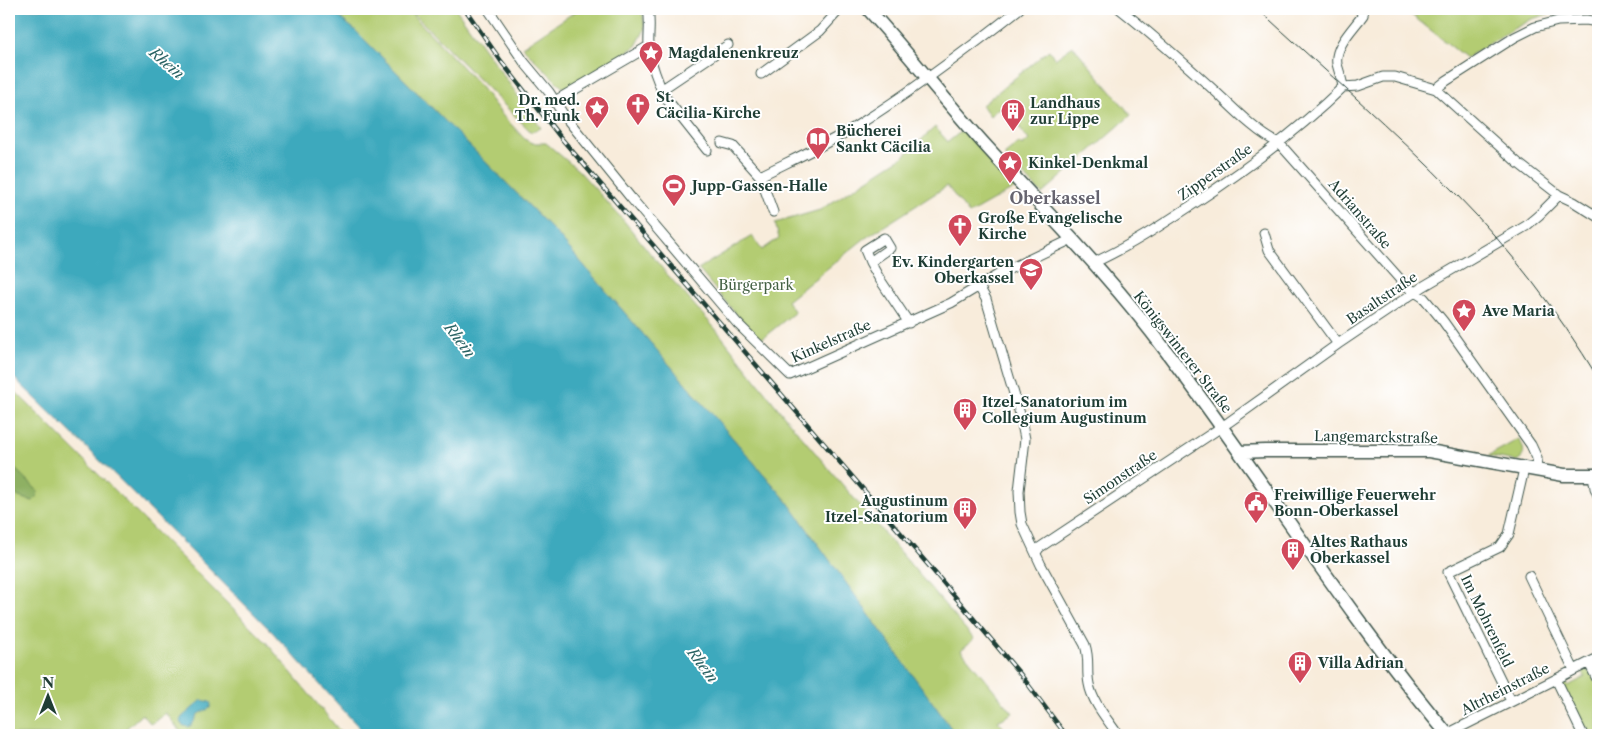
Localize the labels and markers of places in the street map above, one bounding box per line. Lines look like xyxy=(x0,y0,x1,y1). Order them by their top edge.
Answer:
place icon: Magdalenenkreuz xyxy=(638,40,664,74)
place label: Magdalenenkreuz xyxy=(668,44,799,62)
place label: St. Cäcilia-Kirche xyxy=(656,88,761,122)
place label: Dr. med. Th. Funk xyxy=(515,91,581,125)
church icon: St. Cäcilia-Kirche xyxy=(625,92,651,126)
place label: Landhaus zur Lippe xyxy=(1030,94,1100,128)
place icon: Dr. med. Th. Funk xyxy=(584,95,610,129)
building icon: Landhaus zur Lippe xyxy=(1000,98,1026,132)
place label: Bücherei Sankt Cäcilia xyxy=(836,122,932,156)
library icon: Bücherei Sankt Cäcilia xyxy=(805,126,831,160)
place icon: Kinkel-Denkmal xyxy=(997,150,1023,184)
place label: Kinkel-Denkmal xyxy=(1028,154,1148,172)
sports icon: Jupp-Gassen-Halle xyxy=(661,173,687,207)
place label: Jupp-Gassen-Halle xyxy=(689,177,828,195)
place label: Große Evangelische Kirche xyxy=(978,209,1122,243)
church icon: Große Evangelische Kirche xyxy=(947,213,973,247)
place label: Ev. Kindergarten Oberkassel xyxy=(892,253,1014,287)
school or university icon: Ev. Kindergarten Oberkassel xyxy=(1018,257,1044,291)
place icon: Ave Maria xyxy=(1451,298,1477,332)
place label: Ave Maria xyxy=(1481,302,1556,320)
place label: Itzel-Sanatorium im Collegium Augustinum xyxy=(982,393,1147,427)
building icon: Itzel-Sanatorium im Collegium Augustinum xyxy=(952,397,978,431)
place label: Freiwillige Feuerwehr Bonn-Oberkassel xyxy=(1274,486,1436,520)
public building icon: Freiwillige Feuerwehr Bonn-Oberkassel xyxy=(1243,490,1269,524)
place label: Augustinum Itzel-Sanatorium xyxy=(825,492,948,526)
building icon: Augustinum Itzel-Sanatorium xyxy=(952,496,978,530)
place label: Altes Rathaus Oberkassel xyxy=(1309,533,1408,567)
building icon: Altes Rathaus Oberkassel xyxy=(1280,537,1306,571)
building icon: Villa Adrian xyxy=(1287,650,1313,684)
place label: Villa Adrian xyxy=(1317,654,1404,672)

